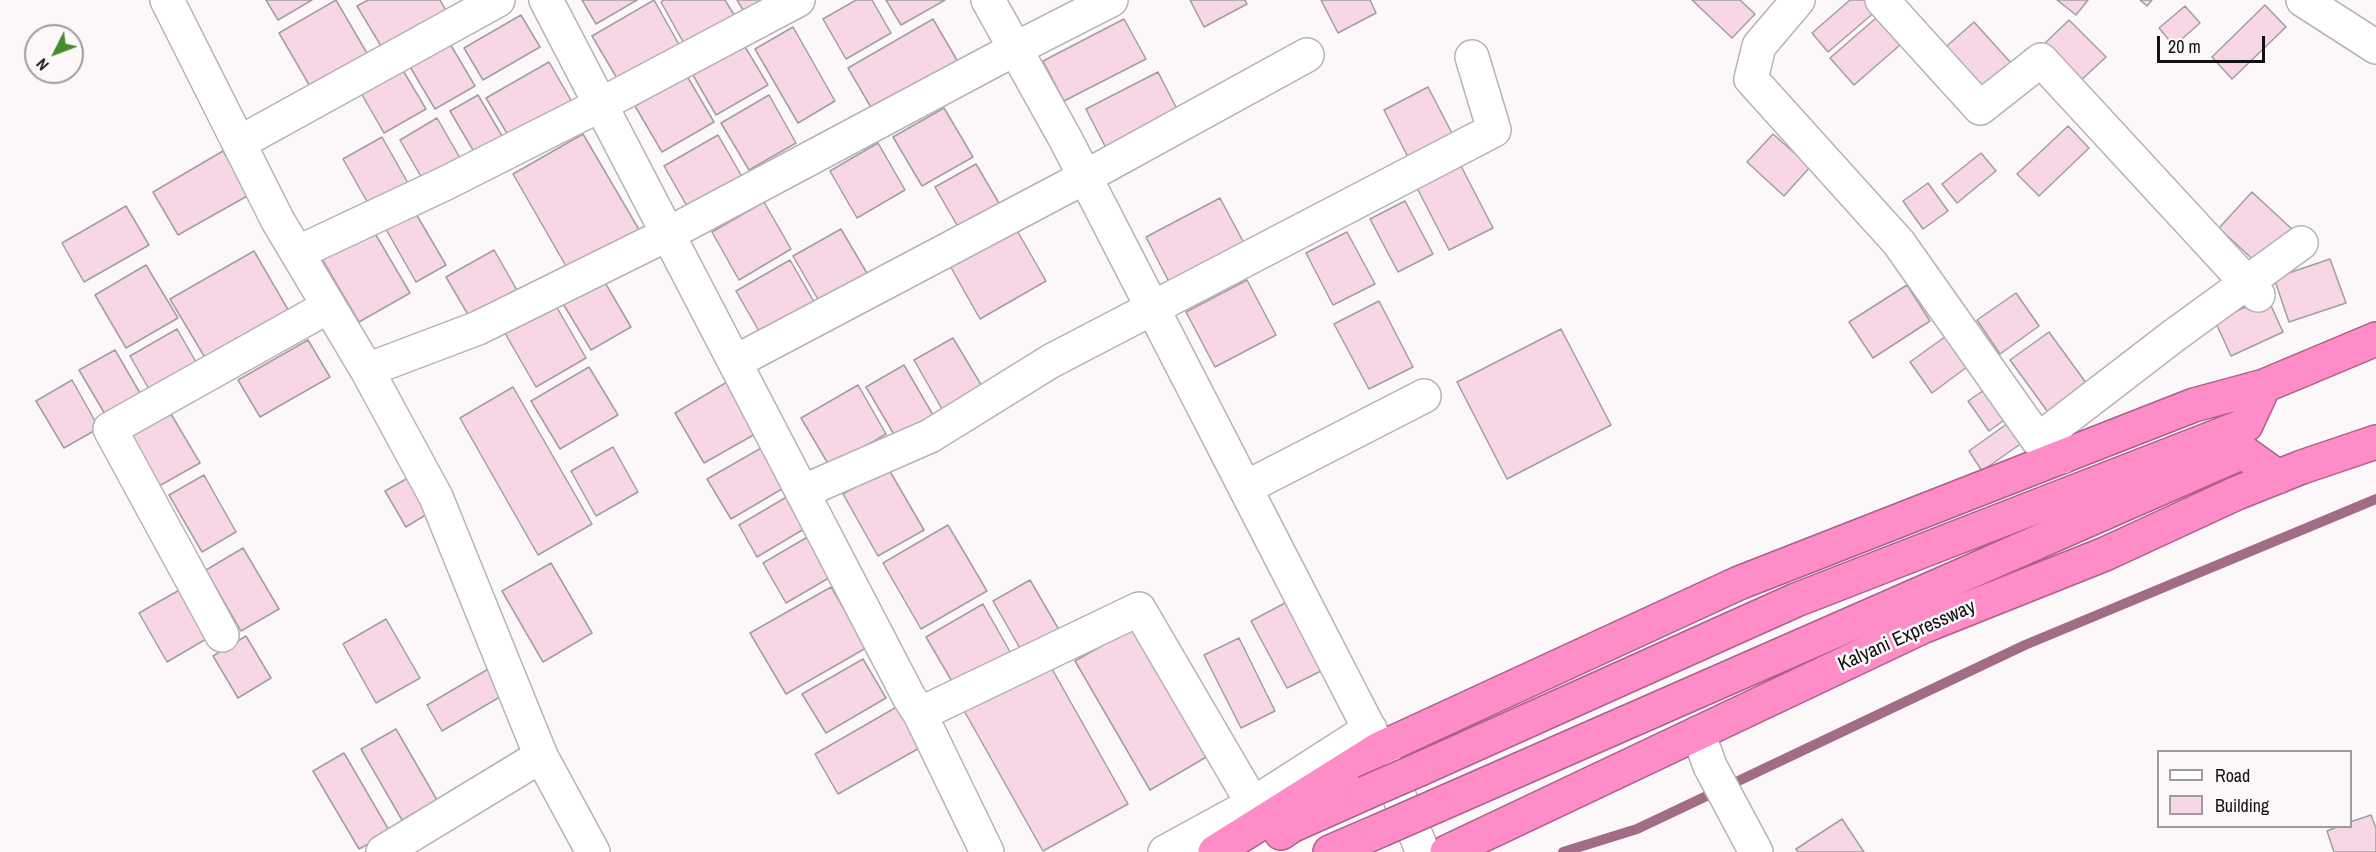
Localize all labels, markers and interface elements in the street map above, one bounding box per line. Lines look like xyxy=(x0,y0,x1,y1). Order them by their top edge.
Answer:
north arrow xyxy=(24,24,84,84)
scale bar xyxy=(2160,24,2268,62)
text: 20 m xyxy=(2168,34,2201,59)
text: N xyxy=(31,54,53,76)
street label: Kalyani Expressway xyxy=(1835,595,1979,677)
legend xyxy=(2157,750,2352,828)
text: Road xyxy=(2215,763,2250,788)
text: Building xyxy=(2215,793,2269,818)

